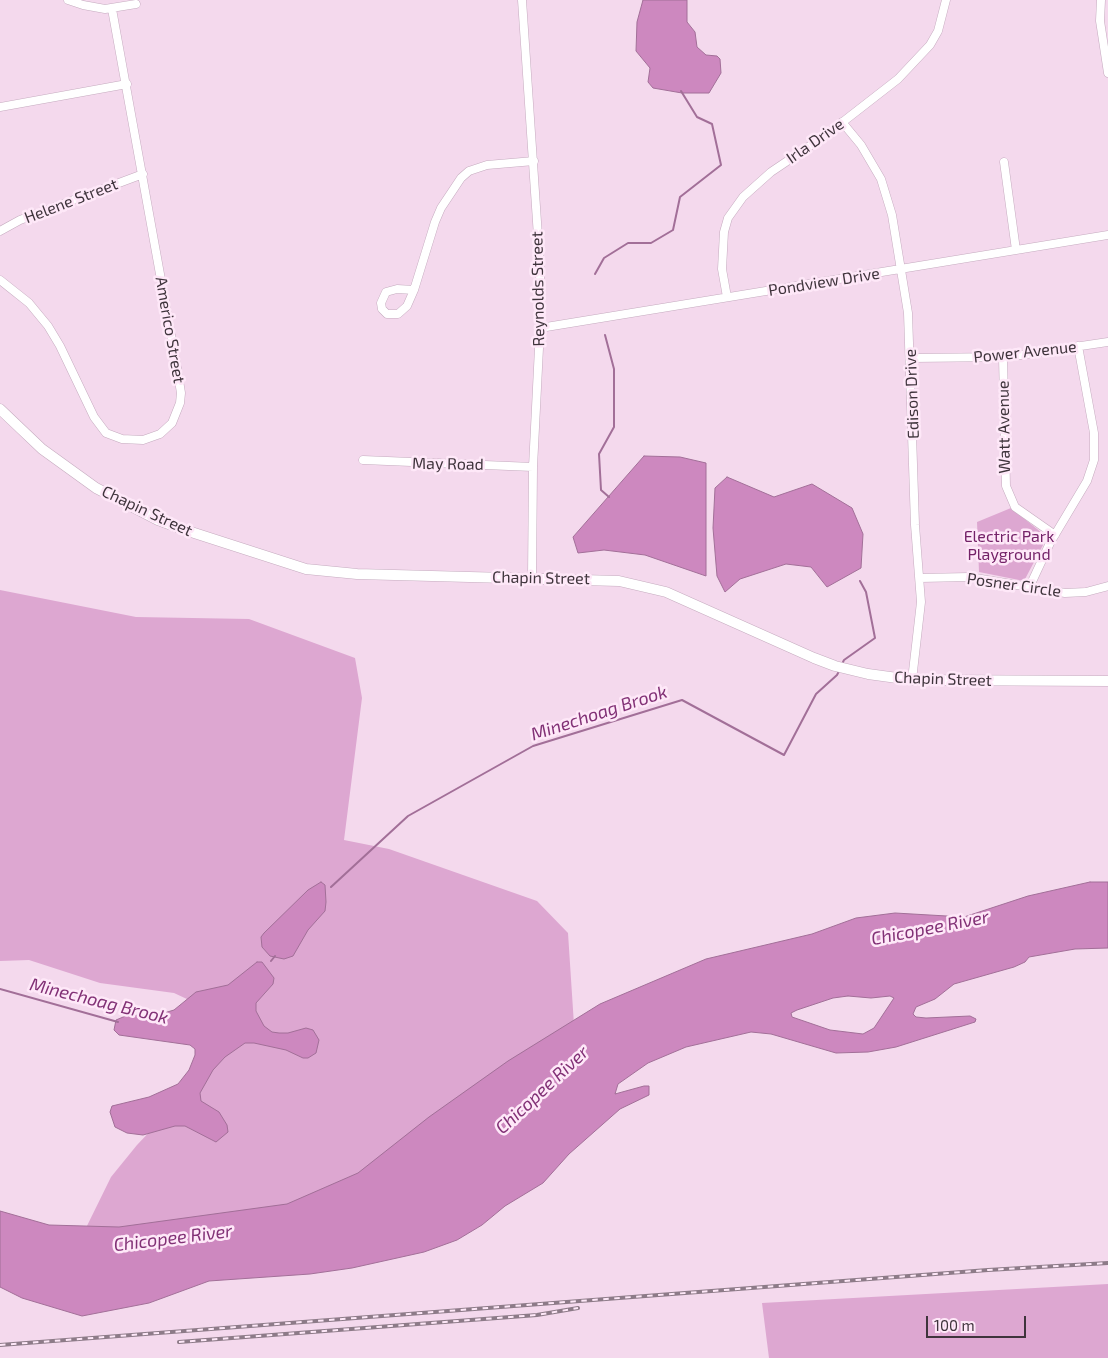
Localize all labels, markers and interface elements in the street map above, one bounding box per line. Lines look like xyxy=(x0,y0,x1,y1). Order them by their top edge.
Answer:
street label: Irla Drive xyxy=(783,114,847,168)
street label: Helene Street xyxy=(22,174,120,228)
street label: Reynolds Street xyxy=(527,231,549,347)
street label: Pondview Drive xyxy=(767,264,881,300)
street label: Americo Street xyxy=(151,275,189,385)
street label: Power Avenue xyxy=(972,337,1078,367)
street label: Edison Drive xyxy=(901,349,923,439)
street label: Watt Avenue xyxy=(994,380,1014,474)
street label: May Road xyxy=(412,454,484,474)
street label: Chapin Street xyxy=(99,482,195,540)
park label: Electric Park Playground xyxy=(964,527,1054,565)
street label: Chapin Street xyxy=(492,568,590,588)
street label: Posner Circle xyxy=(966,569,1062,601)
street label: Chapin Street xyxy=(894,668,992,690)
water label: Minechoag Brook xyxy=(528,681,670,745)
water label: Chicopee River xyxy=(869,906,991,950)
water label: Minechoag Brook xyxy=(27,973,171,1029)
water label: Chicopee River xyxy=(491,1041,593,1139)
water label: Chicopee River xyxy=(112,1220,234,1256)
scale bar xyxy=(928,1306,1028,1338)
text: 100 m xyxy=(934,1316,975,1334)

